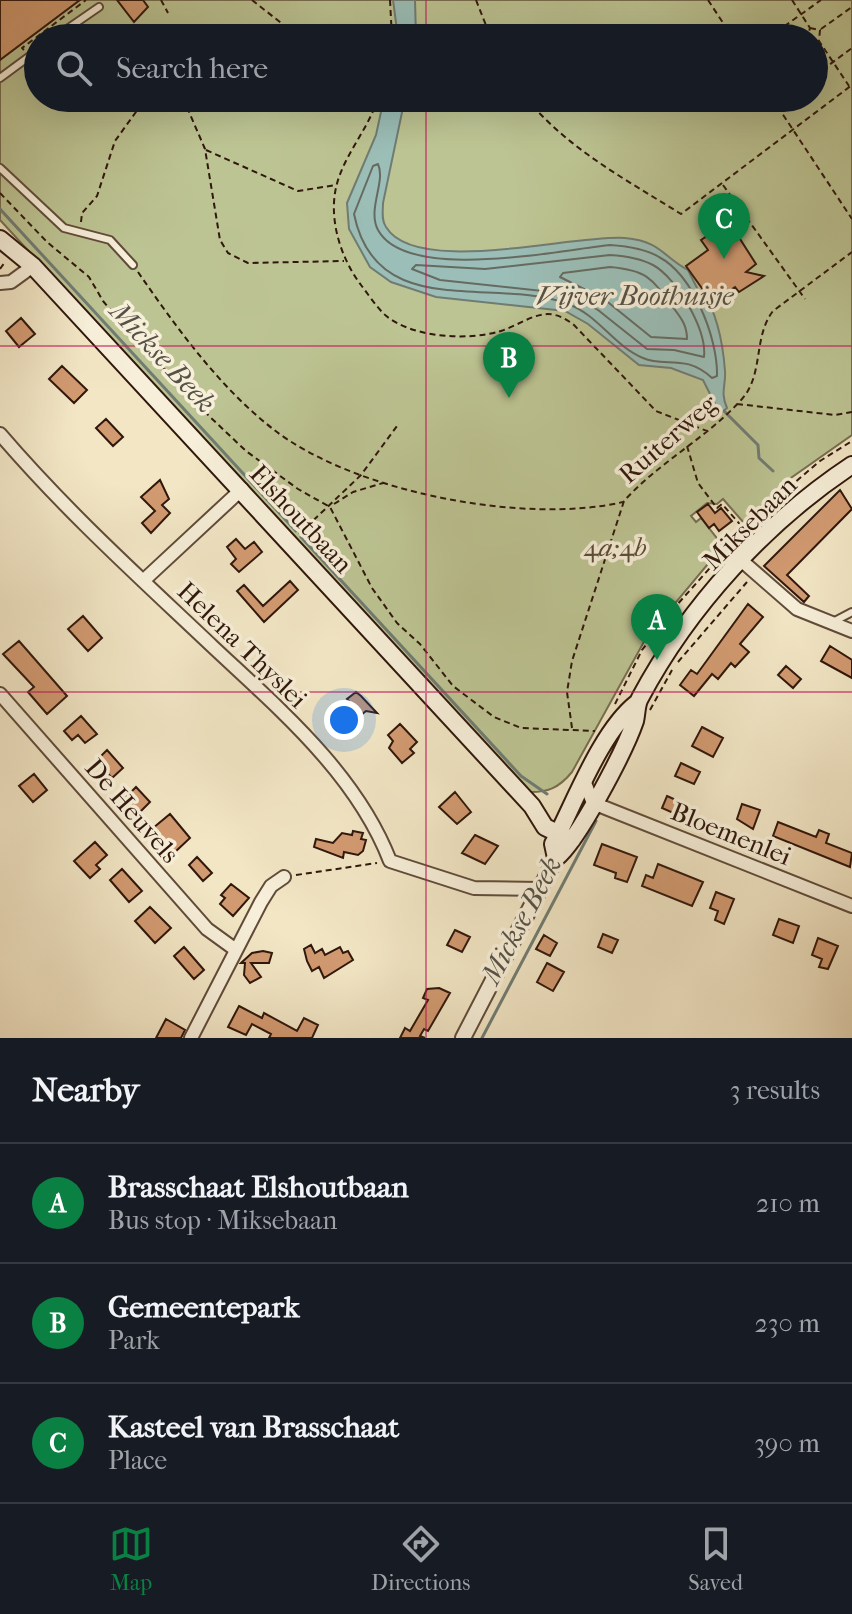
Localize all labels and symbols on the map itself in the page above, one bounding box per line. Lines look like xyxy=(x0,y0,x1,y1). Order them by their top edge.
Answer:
pin: C xyxy=(698,193,750,259)
water label: Vijver Boothuisje xyxy=(536,279,734,312)
water label: Mickse Beek xyxy=(102,293,223,419)
pin: B xyxy=(483,332,535,398)
street label: Ruiterweg xyxy=(613,387,724,490)
street label: Elshoutbaan xyxy=(243,458,359,580)
street label: Miksebaan xyxy=(697,470,803,576)
park label: 4a;4b xyxy=(584,532,647,563)
street label: Helena Thyslei xyxy=(171,575,313,715)
pin: A xyxy=(631,594,683,660)
your location xyxy=(324,700,364,740)
street label: De Heuvels xyxy=(78,753,186,869)
street label: Bloemenlei xyxy=(666,796,796,872)
water label: Mickse Beek xyxy=(473,851,568,991)

